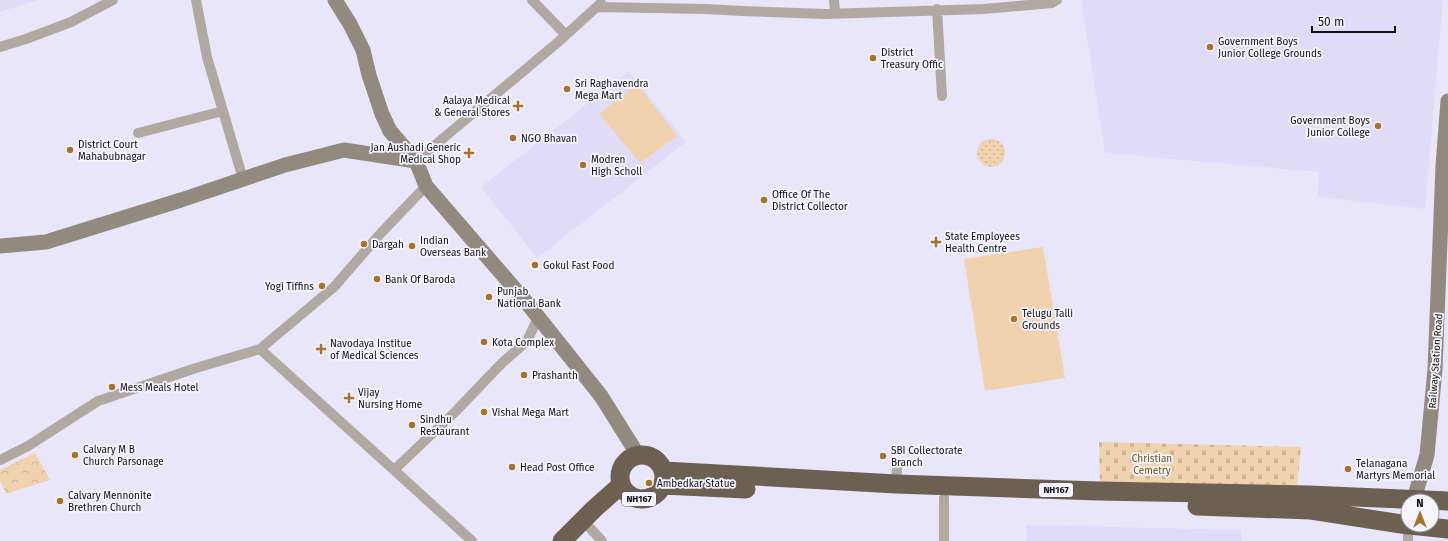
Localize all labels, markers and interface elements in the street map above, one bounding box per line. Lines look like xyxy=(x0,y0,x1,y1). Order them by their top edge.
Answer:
scale bar xyxy=(1312,8,1395,34)
text: 50 m xyxy=(1318,15,1344,29)
place label: Government Boys Junior College Grounds xyxy=(1218,36,1322,60)
marker: Government Boys Junior College Grounds xyxy=(1205,42,1215,52)
place label: District Treasury Offic xyxy=(881,47,943,71)
marker: District Treasury Offic xyxy=(868,53,878,63)
place label: Sri Raghavendra Mega Mart xyxy=(575,78,649,102)
marker: Sri Raghavendra Mega Mart xyxy=(562,84,572,94)
place label: Aalaya Medical & General Stores xyxy=(434,95,510,119)
marker: Aalaya Medical & General Stores xyxy=(513,101,523,111)
place label: Government Boys Junior College xyxy=(1290,115,1370,139)
marker: Government Boys Junior College xyxy=(1373,121,1383,131)
marker: NGO Bhavan xyxy=(508,133,518,143)
place label: NGO Bhavan xyxy=(521,133,577,145)
place label: District Court Mahabubnagar xyxy=(78,139,146,163)
place label: Jan Aushadi Generic Medical Shop xyxy=(371,142,461,166)
marker: District Court Mahabubnagar xyxy=(65,145,75,155)
marker: Jan Aushadi Generic Medical Shop xyxy=(464,148,474,158)
place label: Modren High Scholl xyxy=(591,154,642,178)
marker: Modren High Scholl xyxy=(578,160,588,170)
place label: Office Of The District Collector xyxy=(772,189,848,213)
marker: Office Of The District Collector xyxy=(759,195,769,205)
place label: State Employees Health Centre xyxy=(945,231,1020,255)
place label: Indian Overseas Bank xyxy=(420,235,487,259)
marker: State Employees Health Centre xyxy=(930,236,942,248)
marker: Dargah xyxy=(359,239,369,249)
place label: Dargah xyxy=(372,239,404,251)
marker: Indian Overseas Bank xyxy=(407,241,417,251)
marker: Gokul Fast Food xyxy=(530,260,540,270)
place label: Gokul Fast Food xyxy=(543,260,614,272)
marker: Bank Of Baroda xyxy=(372,274,382,284)
place label: Bank Of Baroda xyxy=(385,274,455,286)
place label: Yogi Tiffins xyxy=(265,281,314,293)
marker: Yogi Tiffins xyxy=(317,281,327,291)
place label: Punjab National Bank xyxy=(497,286,562,310)
marker: Punjab National Bank xyxy=(484,292,494,302)
place label: Telugu Talli Grounds xyxy=(1022,308,1073,332)
street label: Railway Station Road xyxy=(1427,313,1445,409)
marker: Telugu Talli Grounds xyxy=(1009,314,1019,324)
marker: Kota Complex xyxy=(479,337,489,347)
place label: Kota Complex xyxy=(492,337,554,349)
place label: Navodaya Institue of Medical Sciences xyxy=(330,338,419,362)
marker: Navodaya Institue of Medical Sciences xyxy=(315,343,327,355)
marker: Prashanth xyxy=(519,370,529,380)
place label: Prashanth xyxy=(532,370,578,382)
marker: Mess Meals Hotel xyxy=(107,382,117,392)
place label: Mess Meals Hotel xyxy=(120,382,198,394)
place label: Vijay Nursing Home xyxy=(358,387,422,411)
marker: Vijay Nursing Home xyxy=(343,392,355,404)
marker: Vishal Mega Mart xyxy=(479,407,489,417)
place label: Vishal Mega Mart xyxy=(492,407,569,419)
place label: Sindhu Restaurant xyxy=(420,414,470,438)
marker: Sindhu Restaurant xyxy=(407,420,417,430)
place label: Calvary M B Church Parsonage xyxy=(83,444,164,468)
place label: SBI Collectorate Branch xyxy=(891,445,963,469)
marker: Calvary M B Church Parsonage xyxy=(70,450,80,460)
marker: SBI Collectorate Branch xyxy=(878,451,888,461)
park label: Christian Cemetry xyxy=(1132,453,1172,477)
place label: Telanagana Martyrs Memorial xyxy=(1356,458,1435,482)
marker: Head Post Office xyxy=(507,462,517,472)
place label: Head Post Office xyxy=(520,462,595,474)
marker: Telanagana Martyrs Memorial xyxy=(1343,464,1353,474)
marker: Ambedkar Statue xyxy=(644,478,654,488)
place label: Ambedkar Statue xyxy=(657,478,735,490)
road number: NH167 xyxy=(1039,483,1073,497)
place label: Calvary Mennonite Brethren Church xyxy=(68,490,152,514)
road number: NH167 xyxy=(622,492,656,506)
north arrow xyxy=(1400,493,1440,533)
marker: Calvary Mennonite Brethren Church xyxy=(55,496,65,506)
text: N xyxy=(1416,497,1424,510)

